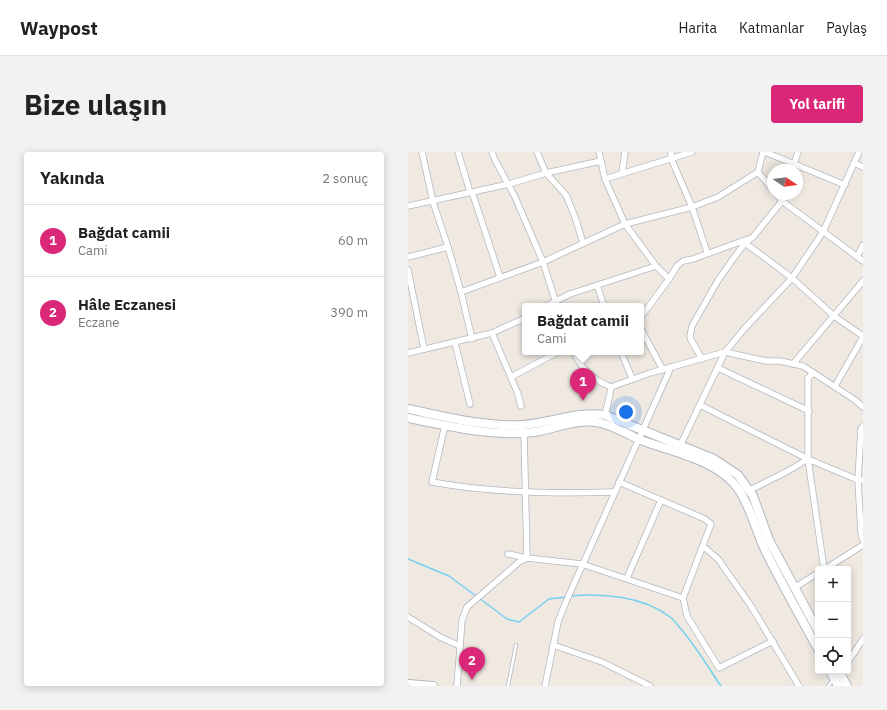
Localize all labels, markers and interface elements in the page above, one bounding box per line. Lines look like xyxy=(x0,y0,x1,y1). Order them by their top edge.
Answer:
text: Waypost xyxy=(20,16,98,40)
text: Harita xyxy=(679,19,717,37)
text: Katmanlar xyxy=(739,19,804,37)
text: Paylaş xyxy=(826,19,867,37)
button: Yol tarifi xyxy=(771,85,863,123)
text: Bize ulaşın xyxy=(24,86,167,123)
north arrow xyxy=(767,164,803,200)
text: Yakında xyxy=(40,167,104,189)
text: 2 sonuç xyxy=(322,170,368,187)
text: Bağdat camii xyxy=(78,223,170,242)
text: 1 xyxy=(49,232,57,249)
text: 60 m xyxy=(338,232,368,249)
text: Cami xyxy=(78,242,108,259)
text: Hâle Eczanesi xyxy=(78,295,176,314)
popup xyxy=(522,303,644,355)
text: 2 xyxy=(49,304,57,321)
text: 390 m xyxy=(330,304,368,321)
text: Bağdat camii xyxy=(537,311,629,330)
text: Eczane xyxy=(78,314,119,331)
text: Cami xyxy=(537,330,567,347)
pin: 1 xyxy=(570,368,596,401)
your location xyxy=(616,402,636,422)
map controls xyxy=(815,566,851,674)
button: + xyxy=(815,566,851,602)
button: − xyxy=(815,602,851,638)
button: locate xyxy=(815,638,851,674)
pin: 2 xyxy=(459,647,485,680)

